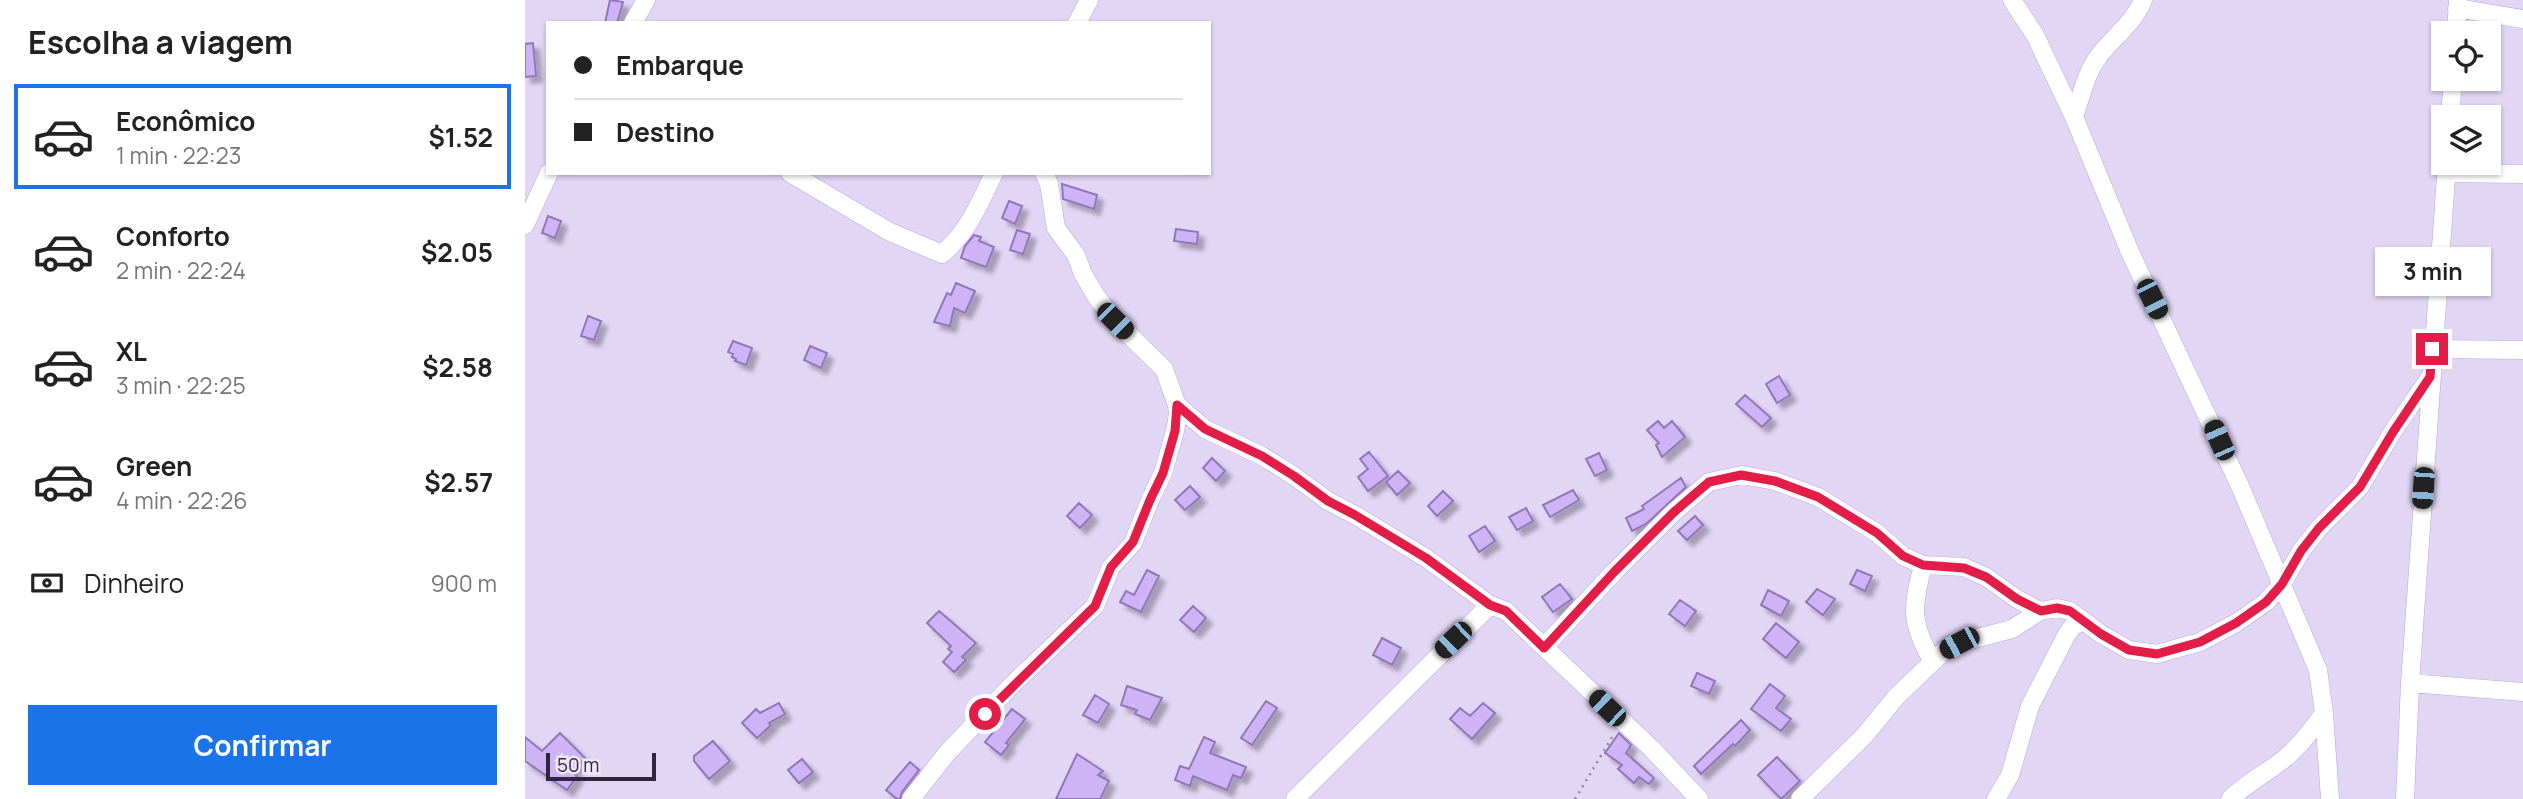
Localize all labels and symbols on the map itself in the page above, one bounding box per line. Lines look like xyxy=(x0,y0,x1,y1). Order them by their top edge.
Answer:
callout: 3 min xyxy=(2374,247,2490,296)
car xyxy=(2134,276,2171,322)
car xyxy=(1093,299,1138,343)
route end xyxy=(2416,333,2448,365)
car xyxy=(2201,417,2238,463)
car xyxy=(2412,466,2435,510)
car xyxy=(1431,618,1476,662)
car xyxy=(1936,624,1983,662)
car xyxy=(1585,686,1630,730)
route start xyxy=(969,698,1001,730)
scale bar xyxy=(546,750,656,782)

